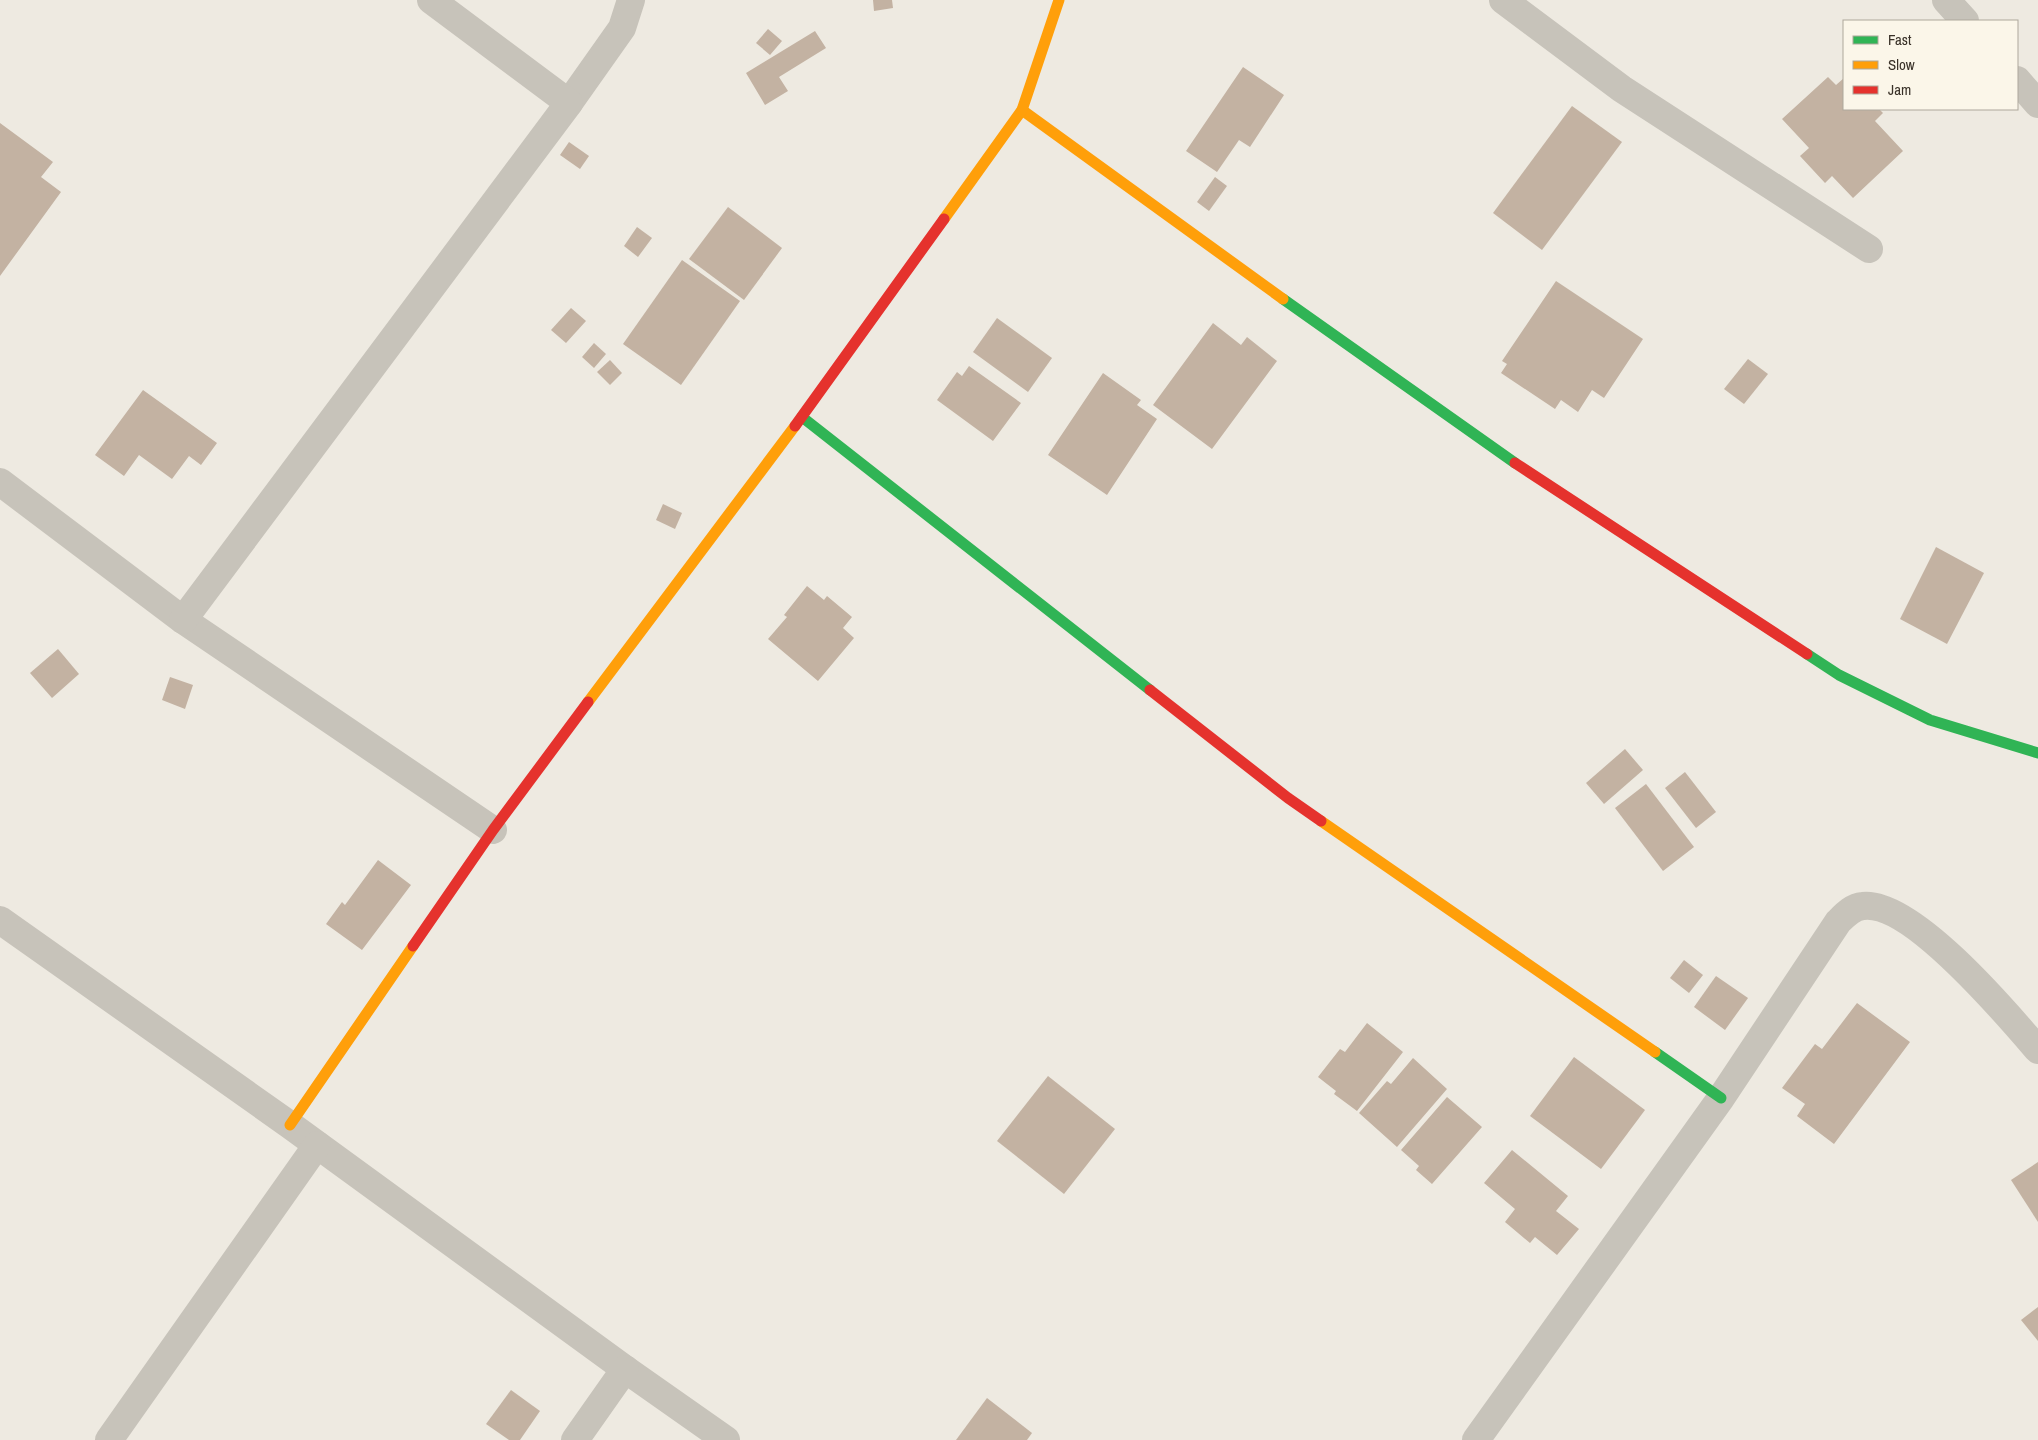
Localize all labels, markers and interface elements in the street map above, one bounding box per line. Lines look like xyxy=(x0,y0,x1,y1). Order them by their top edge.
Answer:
legend xyxy=(1843,20,2018,110)
text: Fast xyxy=(1888,29,1912,50)
text: Slow xyxy=(1888,54,1915,75)
text: Jam xyxy=(1888,79,1911,100)

